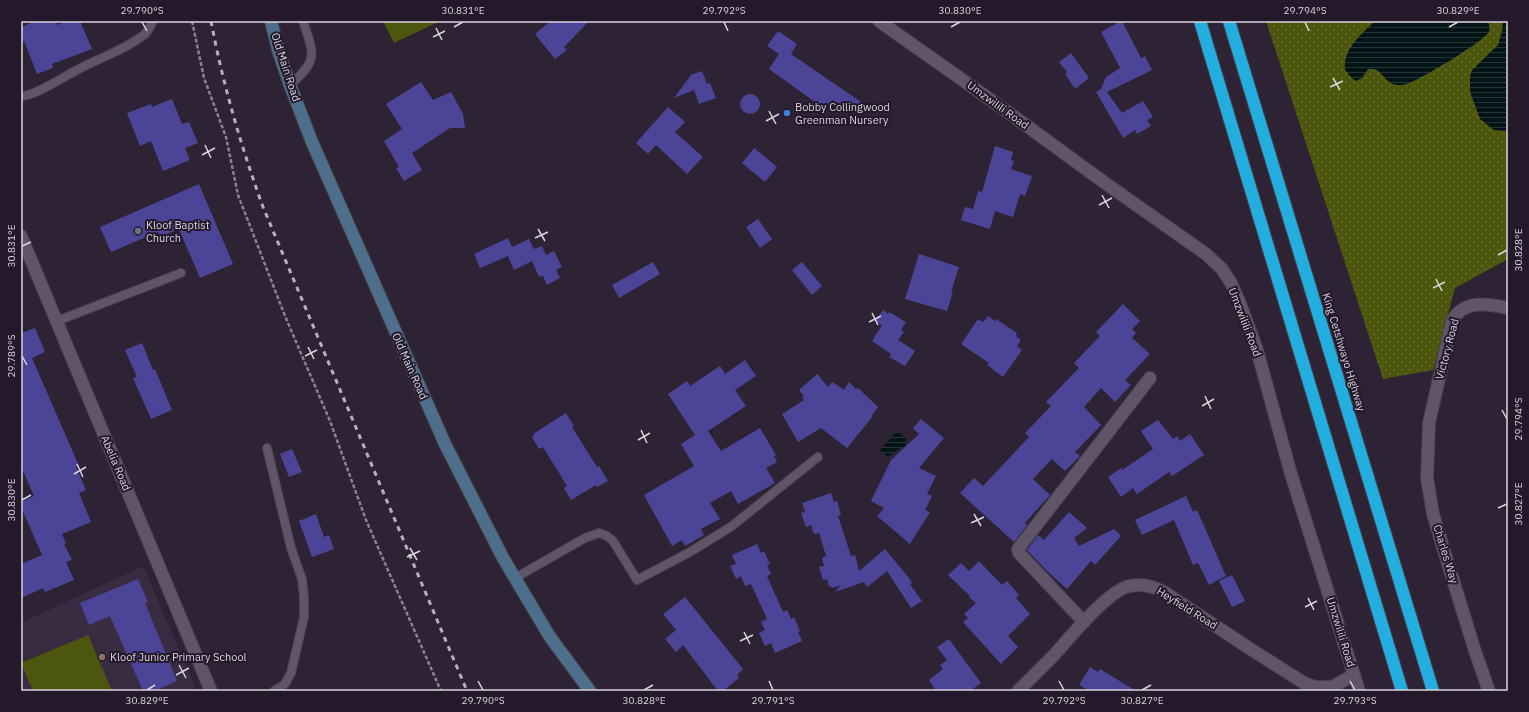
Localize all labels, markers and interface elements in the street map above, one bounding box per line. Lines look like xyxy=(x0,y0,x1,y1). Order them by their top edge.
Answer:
text: 29.790°S xyxy=(120,4,164,17)
text: 30.831°E xyxy=(441,4,485,17)
text: 29.792°S xyxy=(702,4,746,17)
text: 30.830°E xyxy=(938,4,982,17)
text: 29.794°S xyxy=(1283,4,1327,17)
text: 30.829°E xyxy=(1436,4,1480,17)
street label: Old Main Road xyxy=(268,31,304,103)
street label: Umzwilili Road xyxy=(964,78,1032,132)
place label: Bobby Collingwood Greenman Nursery xyxy=(795,100,890,127)
marker: Bobby Collingwood Greenman Nursery xyxy=(782,108,792,118)
place label: Kloof Baptist Church xyxy=(146,218,210,245)
text: 30.831°E xyxy=(5,224,18,268)
marker: Kloof Baptist Church xyxy=(133,226,143,236)
text: 30.828°E xyxy=(1512,228,1525,272)
street label: Umzwilili Road xyxy=(1225,286,1265,358)
street label: King Cetshwayo Highway xyxy=(1319,291,1369,413)
street label: Victory Road xyxy=(1432,317,1462,381)
street label: Old Main Road xyxy=(389,331,431,401)
text: 29.789°S xyxy=(5,334,18,378)
text: 29.794°S xyxy=(1512,397,1525,441)
street label: Abelia Road xyxy=(98,433,134,493)
text: 30.830°E xyxy=(5,478,18,522)
text: 30.827°E xyxy=(1512,482,1525,526)
street label: Charles Way xyxy=(1430,523,1462,586)
street label: Heyfield Road xyxy=(1154,584,1220,632)
street label: Umzwilili Road xyxy=(1324,595,1358,669)
place label: Kloof Junior Primary School xyxy=(110,650,247,664)
marker: Kloof Junior Primary School xyxy=(97,652,107,662)
text: 30.829°E xyxy=(125,694,169,707)
text: 29.790°S xyxy=(461,694,505,707)
text: 30.828°E xyxy=(622,694,666,707)
text: 29.791°S xyxy=(751,694,795,707)
text: 29.792°S xyxy=(1042,694,1086,707)
text: 30.827°E xyxy=(1120,694,1164,707)
text: 29.793°S xyxy=(1333,694,1377,707)

